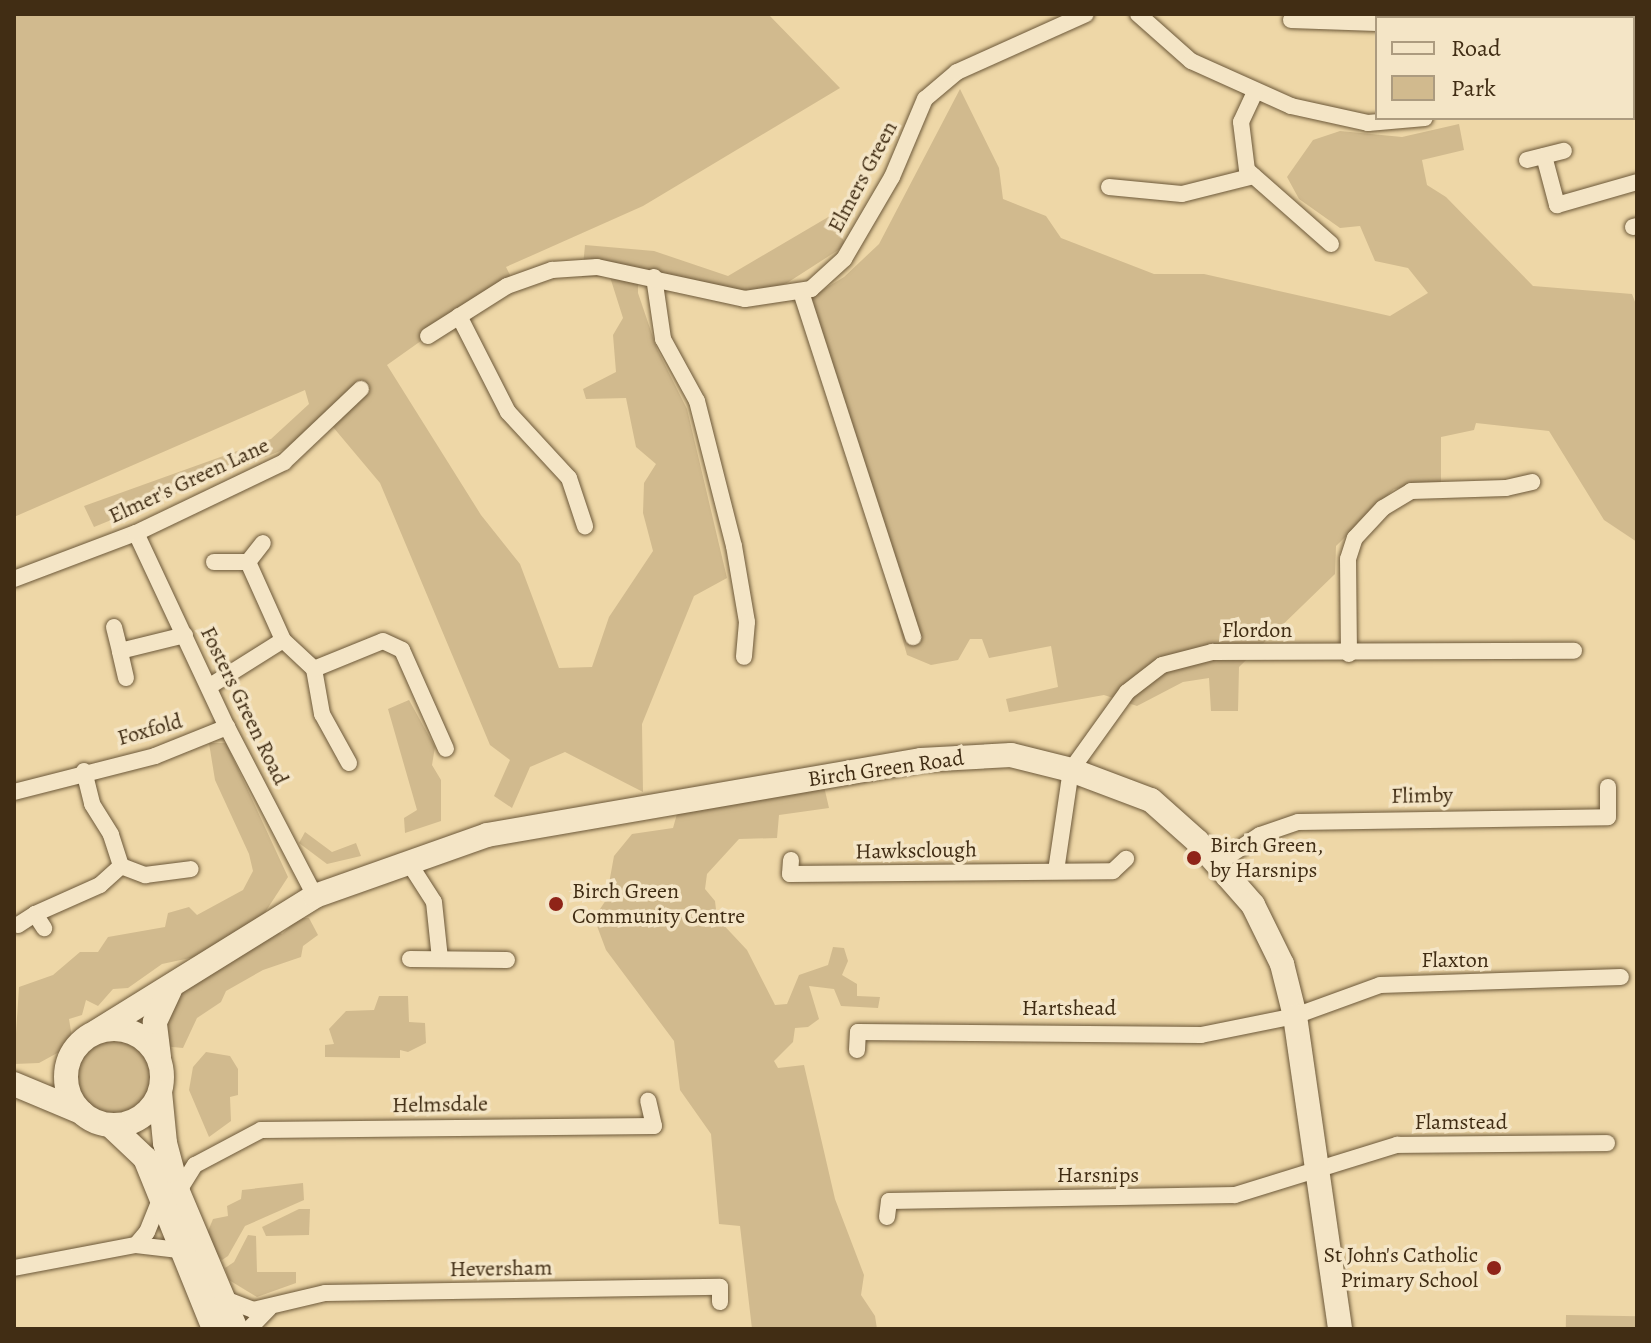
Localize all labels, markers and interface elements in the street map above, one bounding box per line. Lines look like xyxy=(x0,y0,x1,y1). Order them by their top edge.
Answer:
legend xyxy=(1375,16,1635,120)
text: Road xyxy=(1451,32,1501,64)
text: Park xyxy=(1451,72,1496,104)
street label: Elmers Green xyxy=(823,117,903,237)
street label: Elmer's Green Lane xyxy=(105,432,273,530)
street label: Flordon xyxy=(1222,618,1292,644)
street label: Fosters Green Road xyxy=(194,622,294,790)
street label: Foxfold xyxy=(115,708,185,752)
street label: Birch Green Road xyxy=(806,745,966,793)
street label: Flimby xyxy=(1391,782,1453,810)
place label: Birch Green, by Harsnips xyxy=(1210,832,1323,884)
street label: Hawksclough xyxy=(855,837,977,865)
marker: Birch Green, by Harsnips xyxy=(1185,849,1203,867)
place label: Birch Green Community Centre xyxy=(572,878,745,930)
marker: Birch Green Community Centre xyxy=(547,895,565,913)
street label: Flaxton xyxy=(1421,948,1489,974)
street label: Hartshead xyxy=(1022,996,1116,1022)
street label: Helmsdale xyxy=(392,1091,488,1119)
street label: Flamstead xyxy=(1414,1110,1508,1136)
street label: Harsnips xyxy=(1057,1163,1139,1189)
place label: St John's Catholic Primary School xyxy=(1323,1242,1478,1294)
street label: Heversham xyxy=(449,1255,553,1283)
marker: St John's Catholic Primary School xyxy=(1485,1259,1503,1277)

